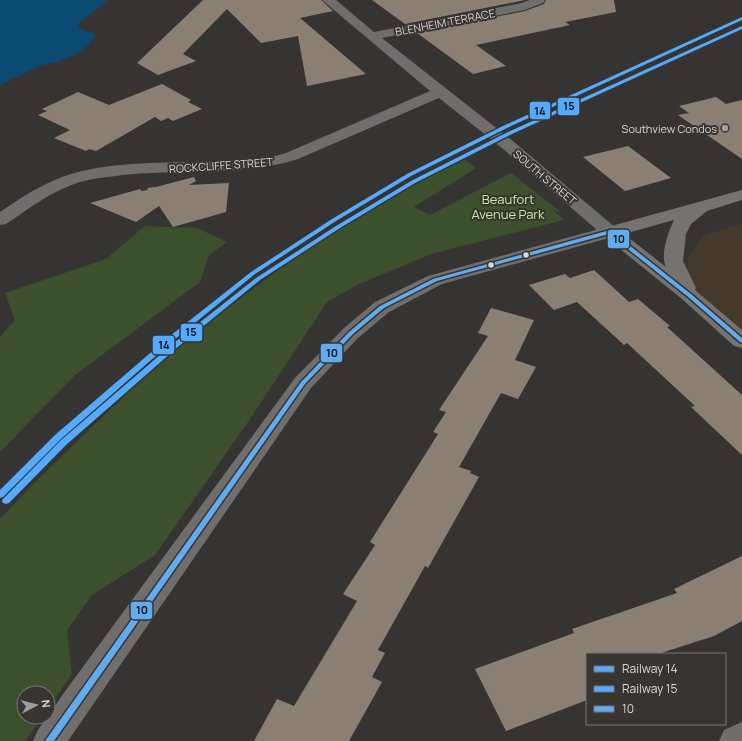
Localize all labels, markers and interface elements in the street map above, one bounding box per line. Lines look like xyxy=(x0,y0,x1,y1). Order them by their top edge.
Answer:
street label: BLENHEIM TERRACE xyxy=(394,5,496,39)
line badge: 15 xyxy=(557,97,580,116)
text: 15 xyxy=(563,98,575,113)
line badge: 14 xyxy=(529,101,551,120)
text: 14 xyxy=(534,103,546,118)
place label: Southview Condos xyxy=(622,121,717,136)
marker: Southview Condos xyxy=(720,123,730,133)
street label: SOUTH STREET xyxy=(510,146,580,208)
street label: ROCKCLIFFE STREET xyxy=(169,154,274,176)
park label: Beaufort Avenue Park xyxy=(471,190,545,223)
line badge: 10 xyxy=(607,229,630,249)
text: 10 xyxy=(613,231,625,246)
unlabelled marker xyxy=(521,250,531,260)
unlabelled marker xyxy=(486,260,496,270)
line badge: 15 xyxy=(180,323,203,342)
text: 15 xyxy=(185,324,197,339)
line badge: 14 xyxy=(152,335,175,355)
text: 14 xyxy=(158,337,170,352)
line badge: 10 xyxy=(320,343,343,363)
text: 10 xyxy=(326,345,338,360)
line badge: 10 xyxy=(130,601,153,620)
text: 10 xyxy=(136,602,148,617)
legend xyxy=(586,653,726,725)
text: Railway 14 xyxy=(622,660,677,677)
text: Railway 15 xyxy=(622,680,677,697)
north arrow xyxy=(16,685,56,725)
text: N xyxy=(38,699,54,709)
text: 10 xyxy=(622,700,634,717)

